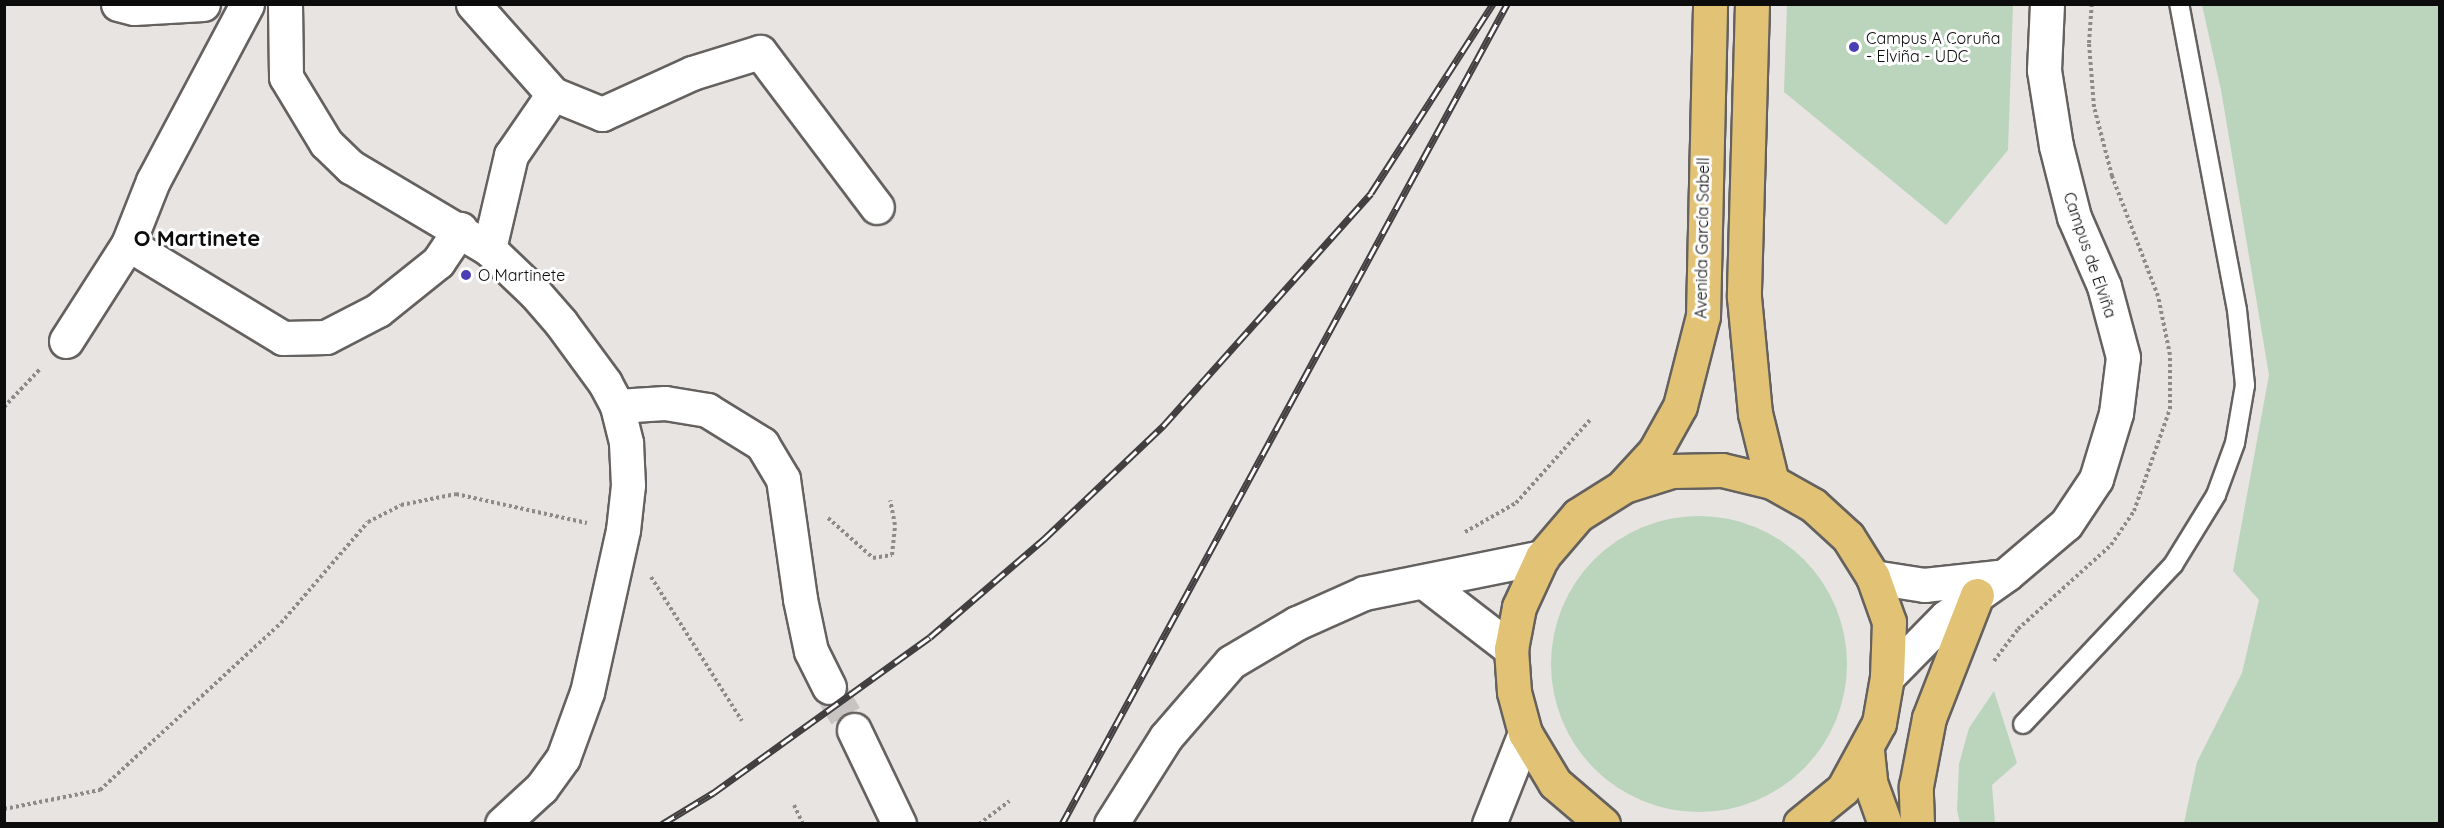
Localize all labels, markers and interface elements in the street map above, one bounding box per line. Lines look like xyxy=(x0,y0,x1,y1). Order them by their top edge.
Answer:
place label: Campus A Coruña - Elviña - UDC xyxy=(1866,28,2000,66)
marker: Campus A Coruña - Elviña - UDC xyxy=(1847,40,1861,54)
street label: Avenida García Sabell xyxy=(1691,157,1713,319)
street label: Campus de Elviña xyxy=(2059,190,2121,320)
district label: O Martinete xyxy=(134,226,260,252)
place label: O Martinete xyxy=(478,265,565,285)
marker: O Martinete xyxy=(459,268,473,282)

